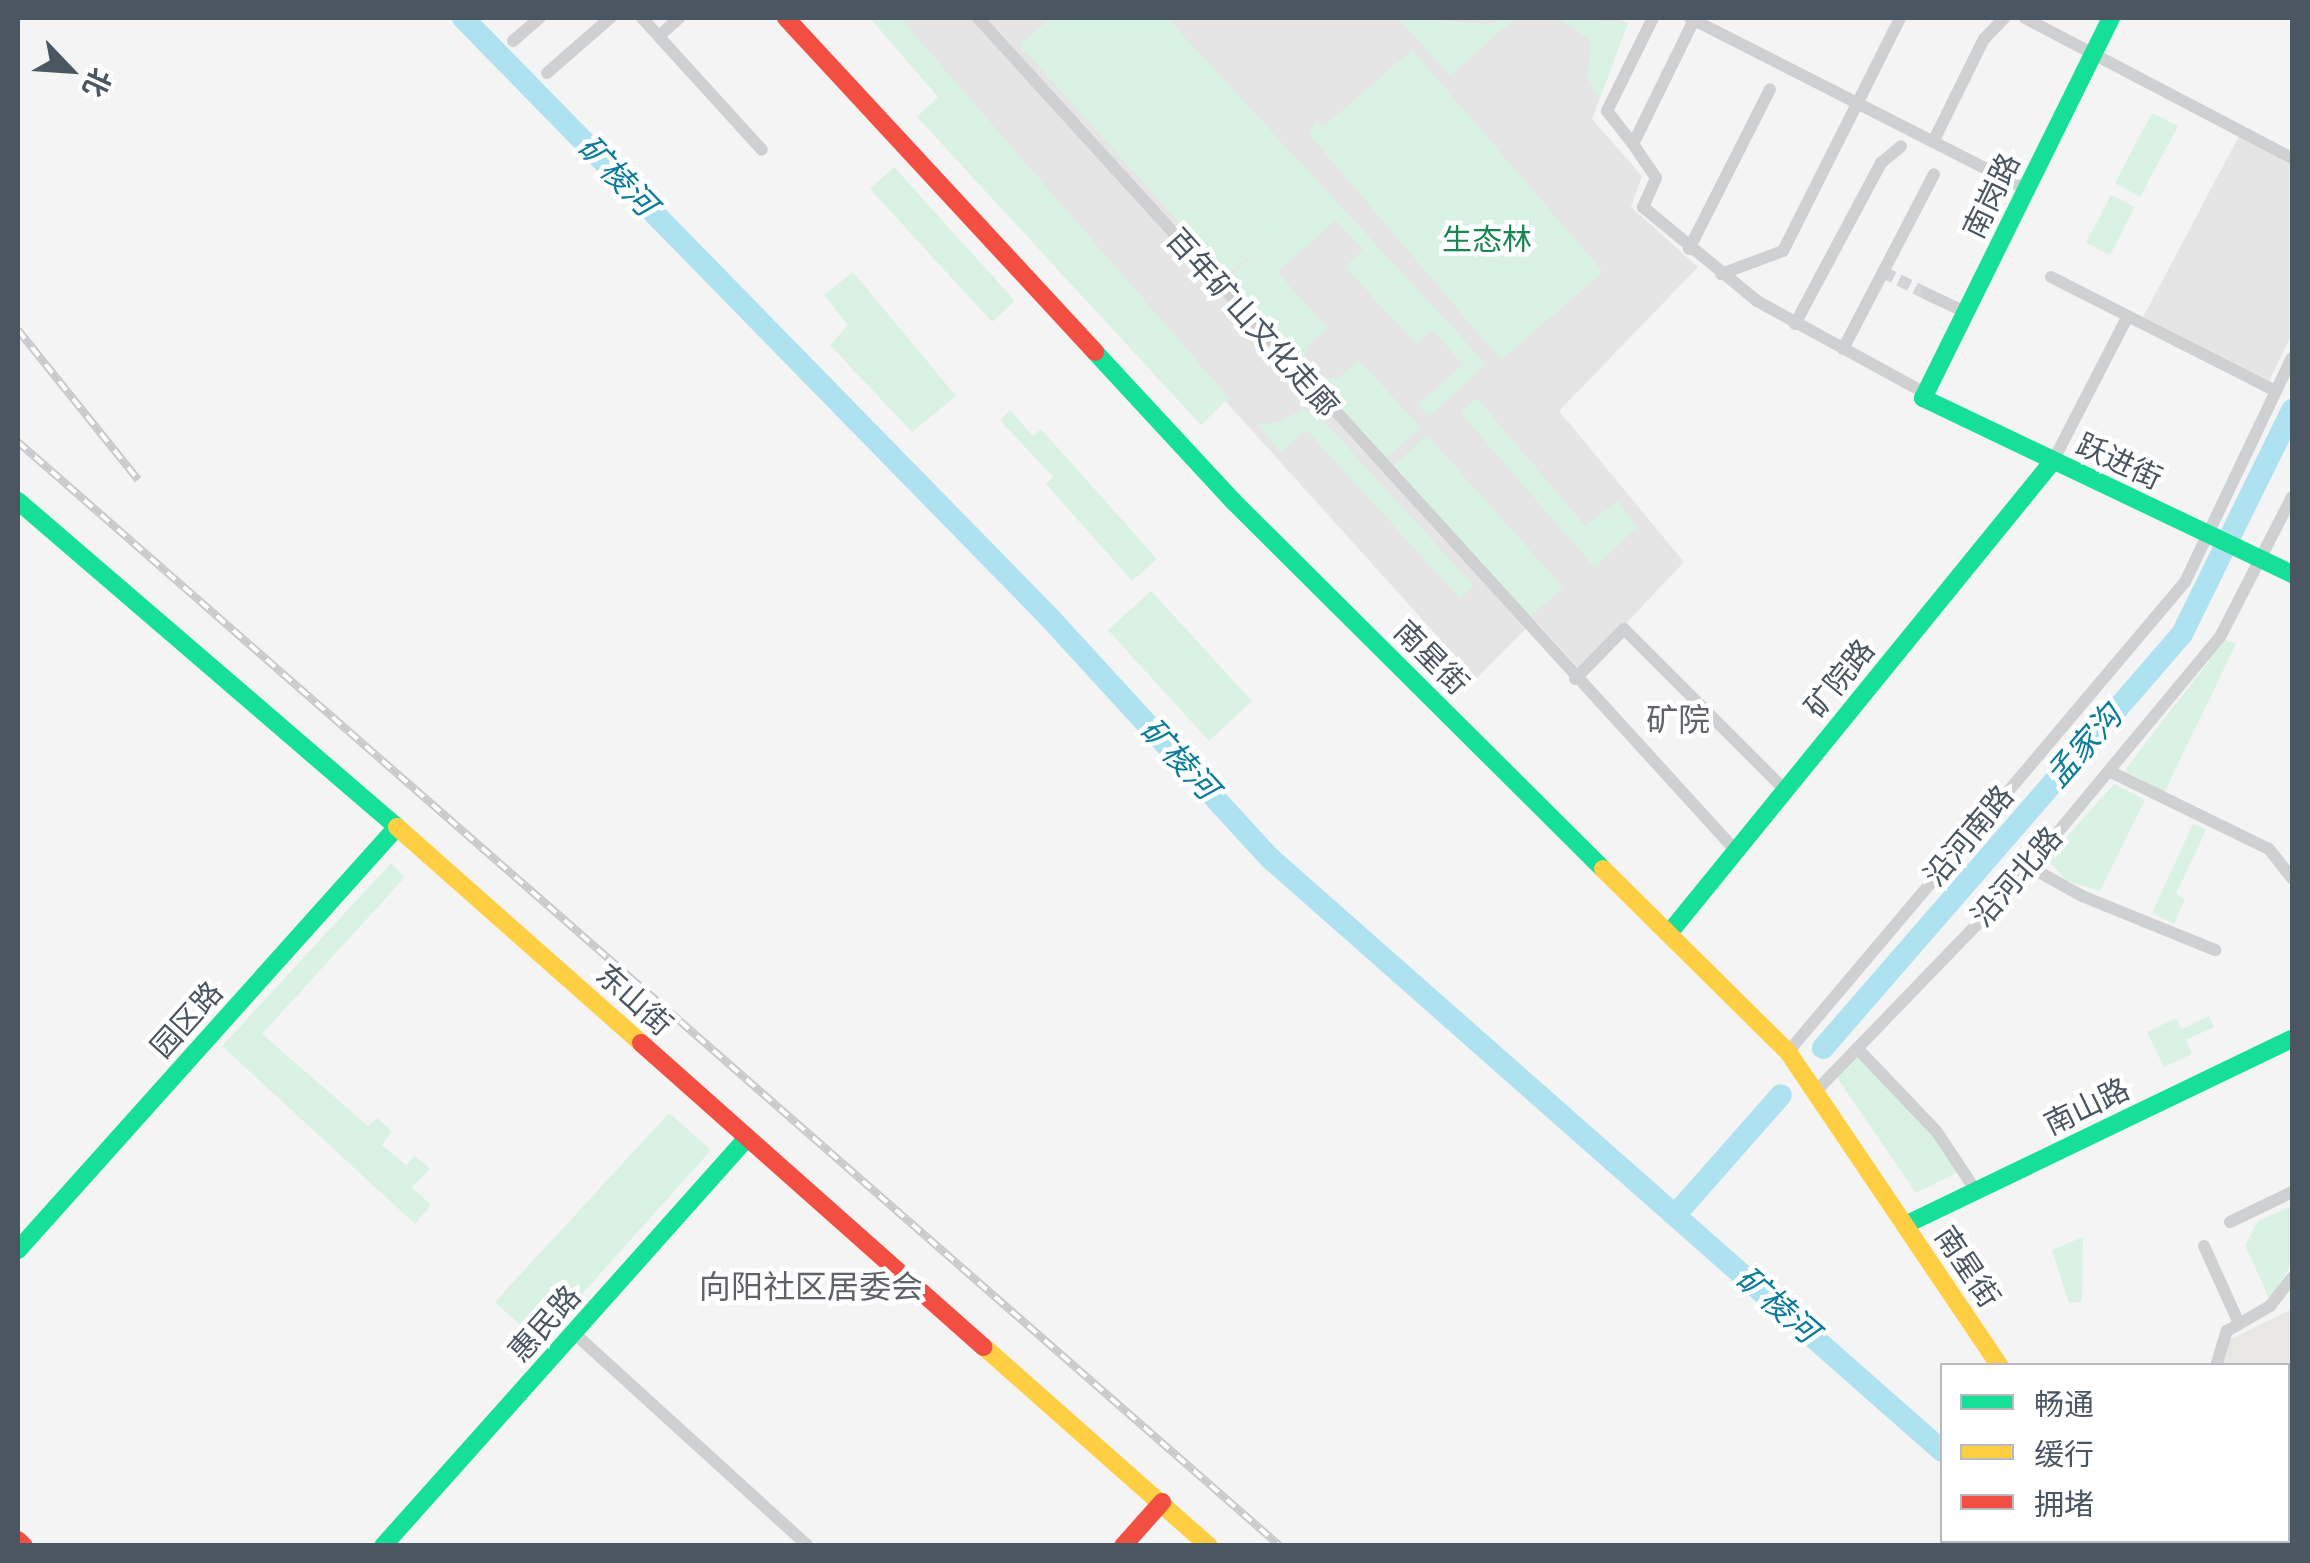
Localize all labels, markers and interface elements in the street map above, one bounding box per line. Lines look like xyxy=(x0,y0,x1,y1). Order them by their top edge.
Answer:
north arrow xyxy=(20,20,120,120)
text: 北 xyxy=(76,63,119,103)
water label: 矿棱河 xyxy=(570,128,664,224)
street label: 南岗路 xyxy=(1956,148,2028,244)
street label: 百年矿山文化走廊 xyxy=(1158,222,1346,424)
park label: 生态林 xyxy=(1442,222,1532,258)
street label: 跃进街 xyxy=(2071,427,2167,497)
street label: 南星街 xyxy=(1386,613,1476,703)
street label: 矿院路 xyxy=(1798,633,1882,725)
water label: 孟家沟 xyxy=(2038,697,2130,795)
district label: 矿院 xyxy=(1646,701,1710,739)
water label: 矿棱河 xyxy=(1132,711,1226,807)
street label: 沿河南路 xyxy=(1917,778,2021,894)
street label: 沿河北路 xyxy=(1964,820,2070,934)
street label: 东山街 xyxy=(589,957,679,1043)
street label: 园区路 xyxy=(144,975,230,1065)
street label: 南山路 xyxy=(2039,1071,2135,1143)
street label: 南星街 xyxy=(1927,1220,2007,1314)
water label: 矿棱河 xyxy=(1728,1259,1826,1351)
district label: 向阳社区居委会 xyxy=(699,1268,923,1306)
street label: 惠民路 xyxy=(502,1279,588,1369)
legend xyxy=(1940,1363,2290,1543)
text: 畅通 xyxy=(2034,1386,2094,1423)
text: 缓行 xyxy=(2034,1436,2094,1473)
text: 拥堵 xyxy=(2034,1486,2094,1523)

